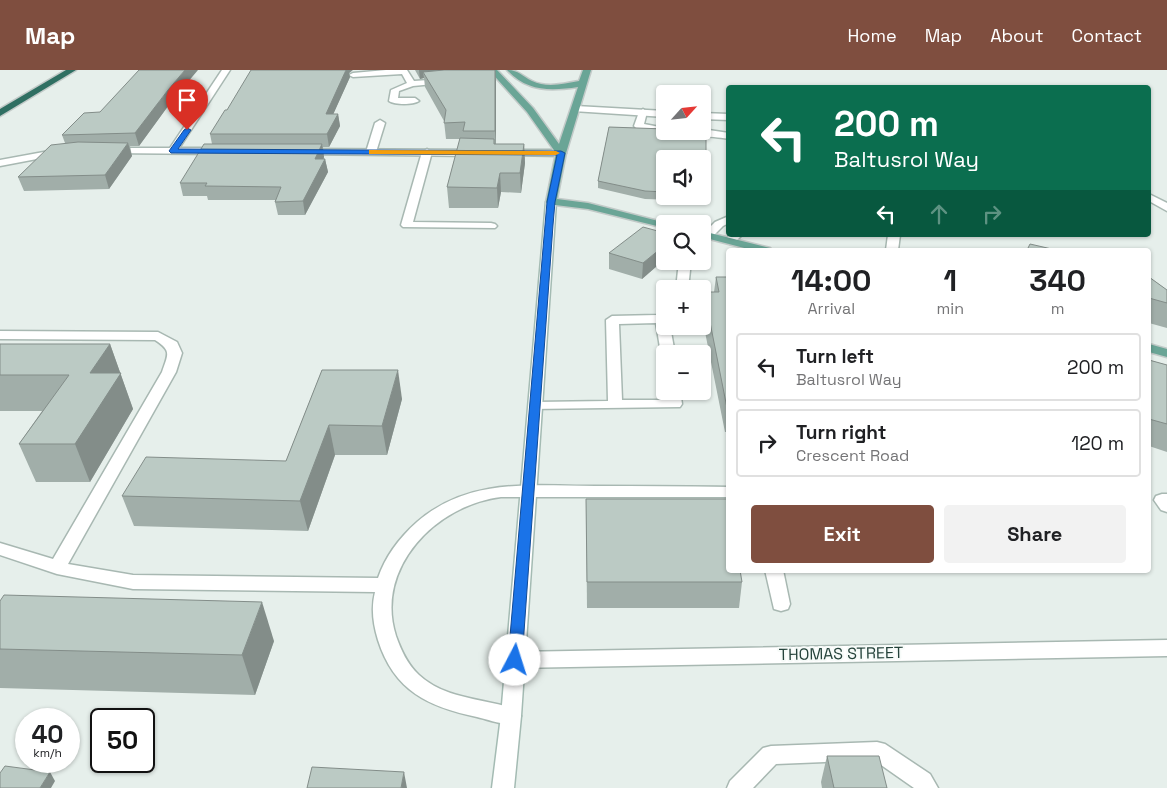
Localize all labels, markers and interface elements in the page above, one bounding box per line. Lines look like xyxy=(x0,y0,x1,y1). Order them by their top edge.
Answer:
text: Map xyxy=(25,20,75,51)
text: Home xyxy=(848,24,897,47)
text: Map xyxy=(925,24,962,47)
text: About xyxy=(990,24,1044,47)
text: Contact xyxy=(1072,24,1142,47)
pin xyxy=(166,79,208,130)
north arrow xyxy=(656,85,711,140)
map controls xyxy=(656,85,711,400)
icon: arrive xyxy=(173,86,201,114)
text: 200 m xyxy=(834,102,939,146)
icon: left xyxy=(751,105,816,170)
text: Baltusrol Way xyxy=(834,145,979,173)
button: sound xyxy=(656,150,711,205)
icon: left xyxy=(872,200,900,228)
icon: ahead xyxy=(925,200,953,228)
icon: right xyxy=(978,200,1006,228)
button: search xyxy=(656,215,711,270)
text: 14:00 xyxy=(791,261,872,300)
text: 1 xyxy=(944,261,957,300)
text: 340 xyxy=(1029,261,1086,300)
button: + xyxy=(656,280,711,335)
text: Arrival xyxy=(808,298,855,319)
text: min xyxy=(937,298,964,319)
text: m xyxy=(1051,298,1064,319)
text: Turn left xyxy=(796,344,874,369)
button: − xyxy=(656,345,711,400)
icon: left xyxy=(753,353,781,381)
text: 200 m xyxy=(1067,355,1124,380)
text: Baltusrol Way xyxy=(796,369,901,390)
text: Turn right xyxy=(796,420,886,445)
icon: right xyxy=(753,429,781,457)
text: 120 m xyxy=(1071,431,1124,456)
text: Crescent Road xyxy=(796,445,909,466)
button: Exit xyxy=(751,505,934,563)
button: Share xyxy=(944,505,1126,563)
position arrow xyxy=(488,633,540,685)
street label: THOMAS STREET xyxy=(779,642,904,665)
speed limit sign: 50 xyxy=(90,708,155,773)
text: 40 xyxy=(31,718,64,750)
text: km/h xyxy=(33,745,62,761)

